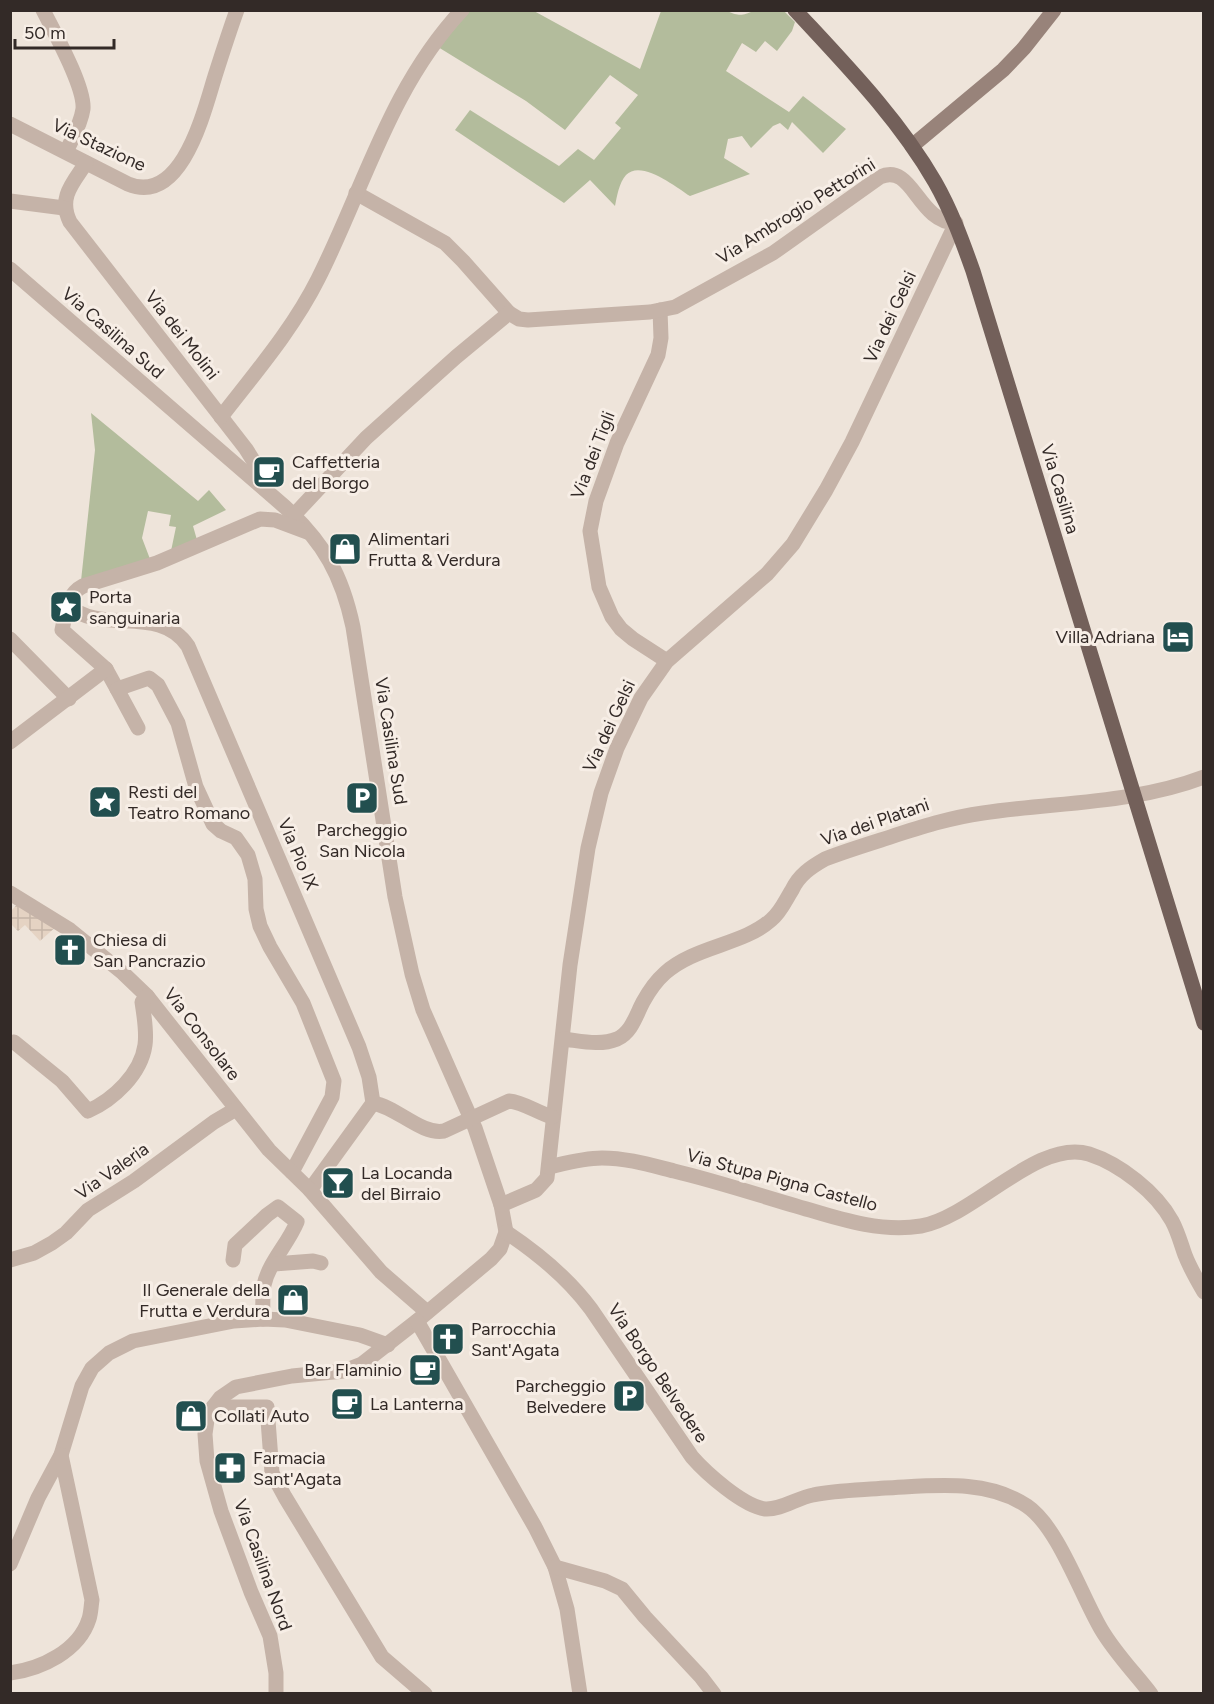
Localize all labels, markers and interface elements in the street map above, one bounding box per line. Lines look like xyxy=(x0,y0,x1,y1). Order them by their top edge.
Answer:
scale bar xyxy=(15,12,114,50)
text: 50 m xyxy=(24,22,66,44)
street label: Via Stazione xyxy=(49,114,149,176)
street label: Via Ambrogio Pettorini xyxy=(713,153,879,269)
street label: Via dei Gelsi xyxy=(859,267,921,367)
street label: Via Casilina Sud xyxy=(57,283,169,383)
street label: Via dei Molini xyxy=(140,286,224,384)
street label: Via dei Tigli xyxy=(566,408,620,502)
street label: Via Casilina xyxy=(1036,442,1084,536)
place label: Caffetteria del Borgo xyxy=(292,451,380,494)
cafe icon: Caffetteria del Borgo xyxy=(251,454,287,490)
place label: Alimentari Frutta & Verdura xyxy=(368,528,500,571)
shop icon: Alimentari Frutta & Verdura xyxy=(327,531,363,567)
place label: Porta sanguinaria xyxy=(89,586,180,629)
place icon: Porta sanguinaria xyxy=(48,589,84,625)
hotel icon: Villa Adriana xyxy=(1160,619,1196,655)
place label: Villa Adriana xyxy=(1056,626,1155,648)
street label: Via Casilina Sud xyxy=(370,676,412,806)
street label: Via dei Gelsi xyxy=(578,676,640,776)
parking icon: Parcheggio San Nicola xyxy=(344,780,380,816)
place label: Resti del Teatro Romano xyxy=(128,781,250,824)
place icon: Resti del Teatro Romano xyxy=(87,784,123,820)
street label: Via dei Platani xyxy=(818,793,932,851)
street label: Via Pio IX xyxy=(273,815,323,893)
place label: Parcheggio San Nicola xyxy=(317,819,407,862)
place label: Chiesa di San Pancrazio xyxy=(93,929,206,972)
church icon: Chiesa di San Pancrazio xyxy=(52,932,88,968)
street label: Via Consolare xyxy=(159,983,245,1085)
street label: Via Valeria xyxy=(71,1138,153,1204)
street label: Via Stupa Pigna Castello xyxy=(684,1144,880,1216)
place label: La Locanda del Birraio xyxy=(361,1162,452,1205)
bar icon: La Locanda del Birraio xyxy=(320,1165,356,1201)
place label: Il Generale della Frutta e Verdura xyxy=(139,1279,270,1322)
shop icon: Il Generale della Frutta e Verdura xyxy=(275,1282,311,1318)
street label: Via Borgo Belvedere xyxy=(603,1299,713,1447)
place label: Parrocchia Sant'Agata xyxy=(471,1318,559,1361)
church icon: Parrocchia Sant'Agata xyxy=(430,1321,466,1357)
cafe icon: Bar Flaminio xyxy=(407,1352,443,1388)
place label: Bar Flaminio xyxy=(304,1359,402,1381)
place label: Parcheggio Belvedere xyxy=(515,1375,606,1418)
parking icon: Parcheggio Belvedere xyxy=(611,1378,647,1414)
cafe icon: La Lanterna xyxy=(329,1386,365,1422)
place label: La Lanterna xyxy=(370,1393,463,1415)
shop icon: Collati Auto xyxy=(173,1398,209,1434)
place label: Collati Auto xyxy=(214,1405,309,1427)
place label: Farmacia Sant'Agata xyxy=(253,1447,341,1490)
pharmacy icon: Farmacia Sant'Agata xyxy=(212,1450,248,1486)
street label: Via Casilina Nord xyxy=(229,1496,297,1634)

